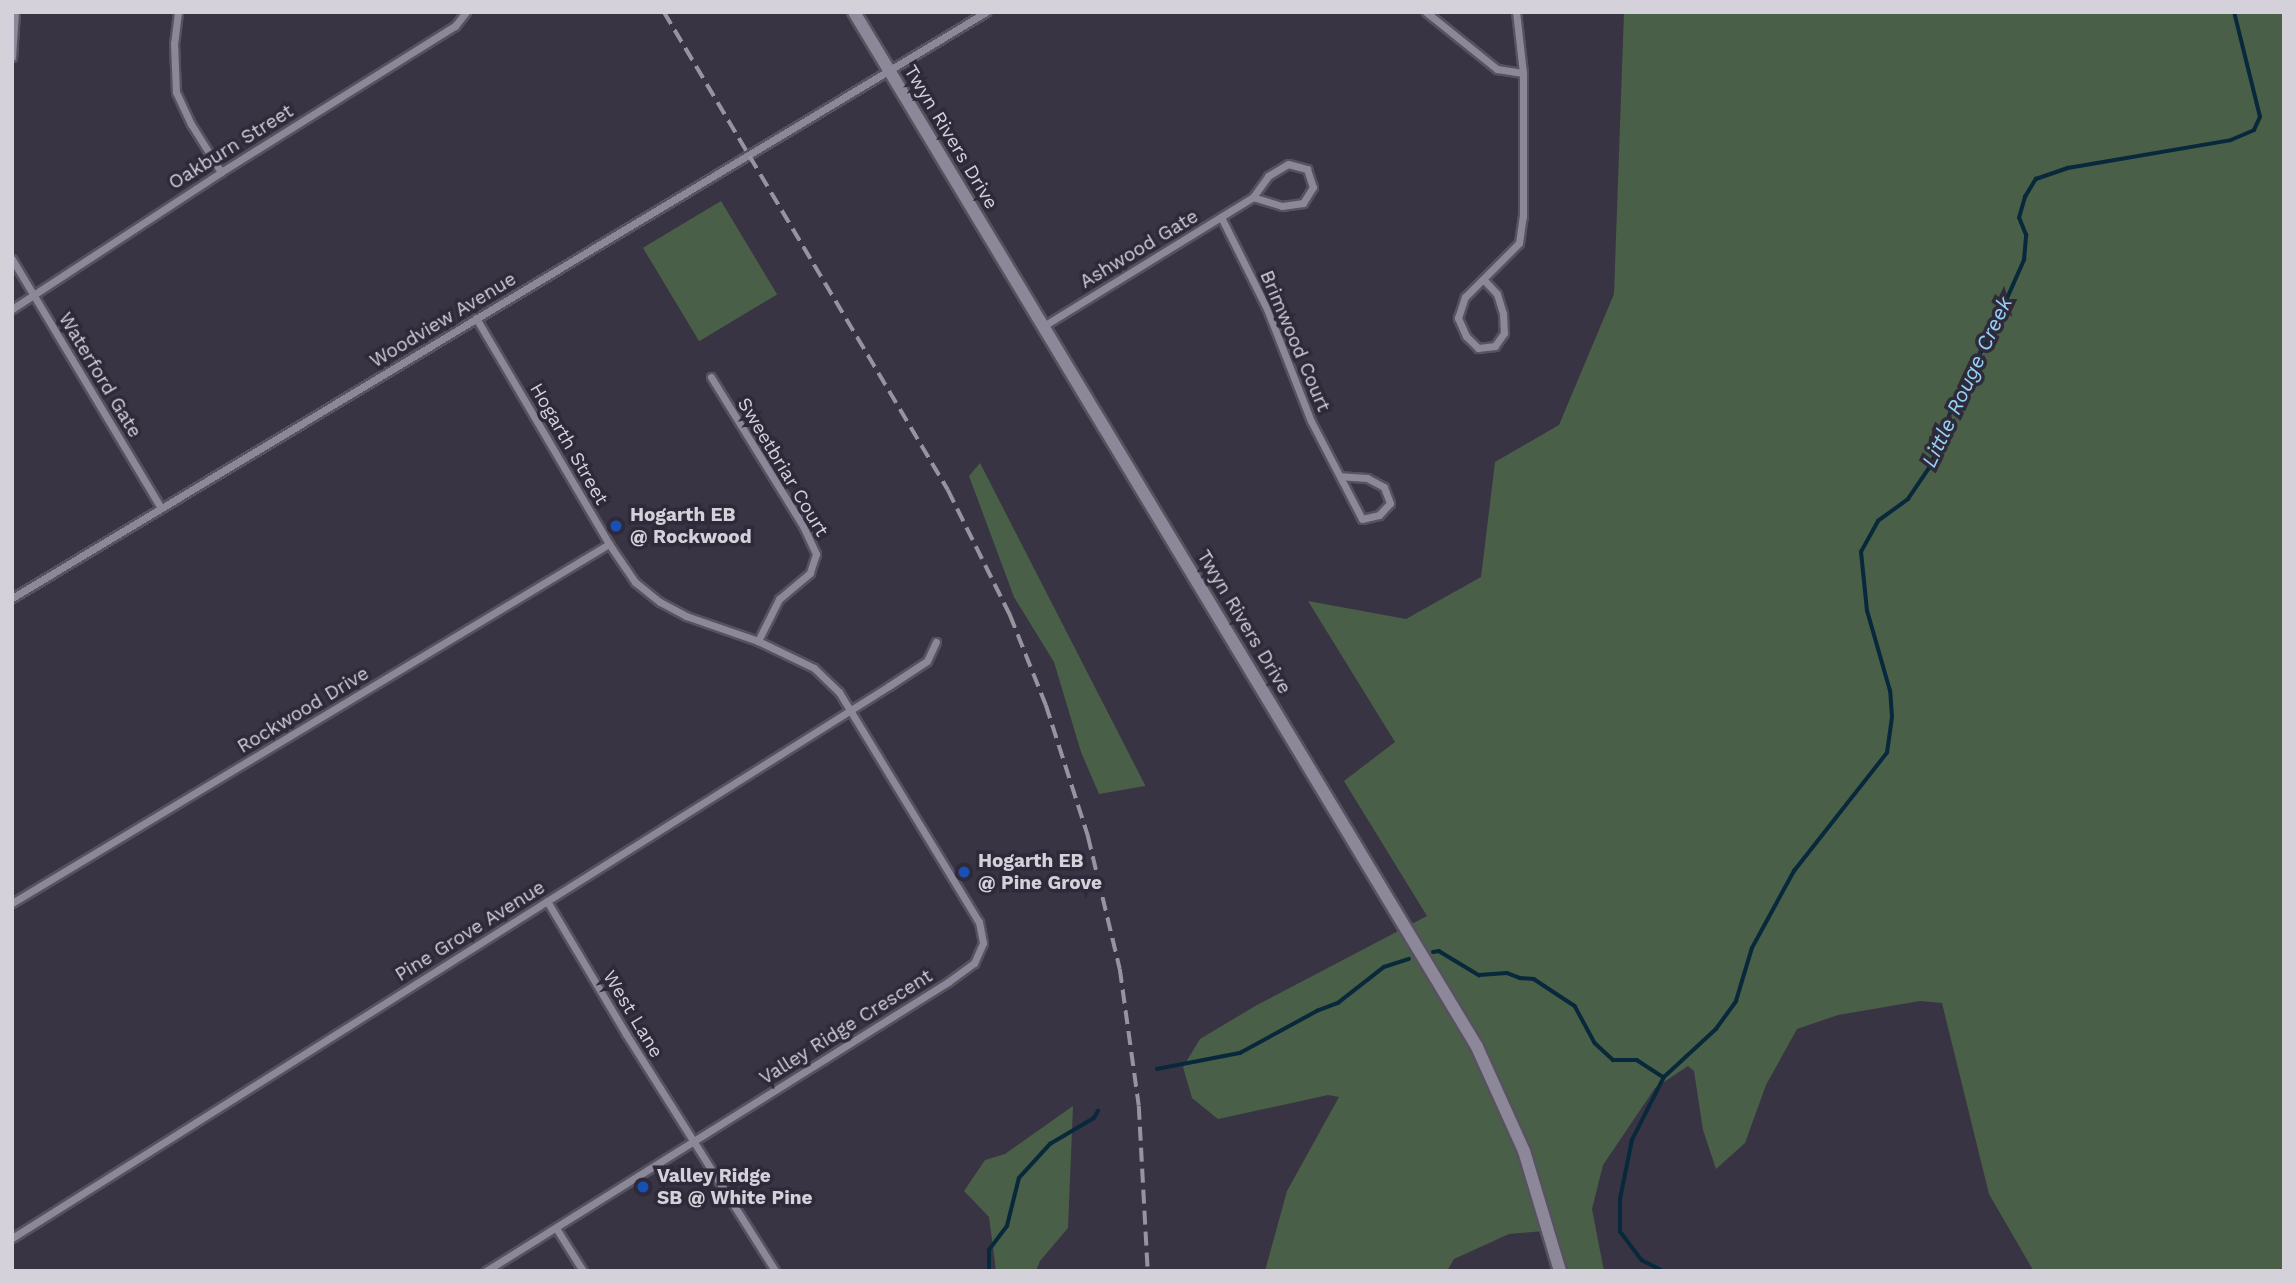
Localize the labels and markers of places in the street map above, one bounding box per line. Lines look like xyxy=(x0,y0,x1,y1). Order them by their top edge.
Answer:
place label: Hogarth EB @ Rockwood xyxy=(630,504,752,548)
marker: Hogarth EB @ Rockwood xyxy=(608,518,624,534)
place label: Hogarth EB @ Pine Grove xyxy=(978,850,1102,894)
marker: Hogarth EB @ Pine Grove xyxy=(956,864,972,880)
place label: Valley Ridge SB @ White Pine xyxy=(657,1165,813,1209)
marker: Valley Ridge SB @ White Pine xyxy=(635,1179,651,1195)

